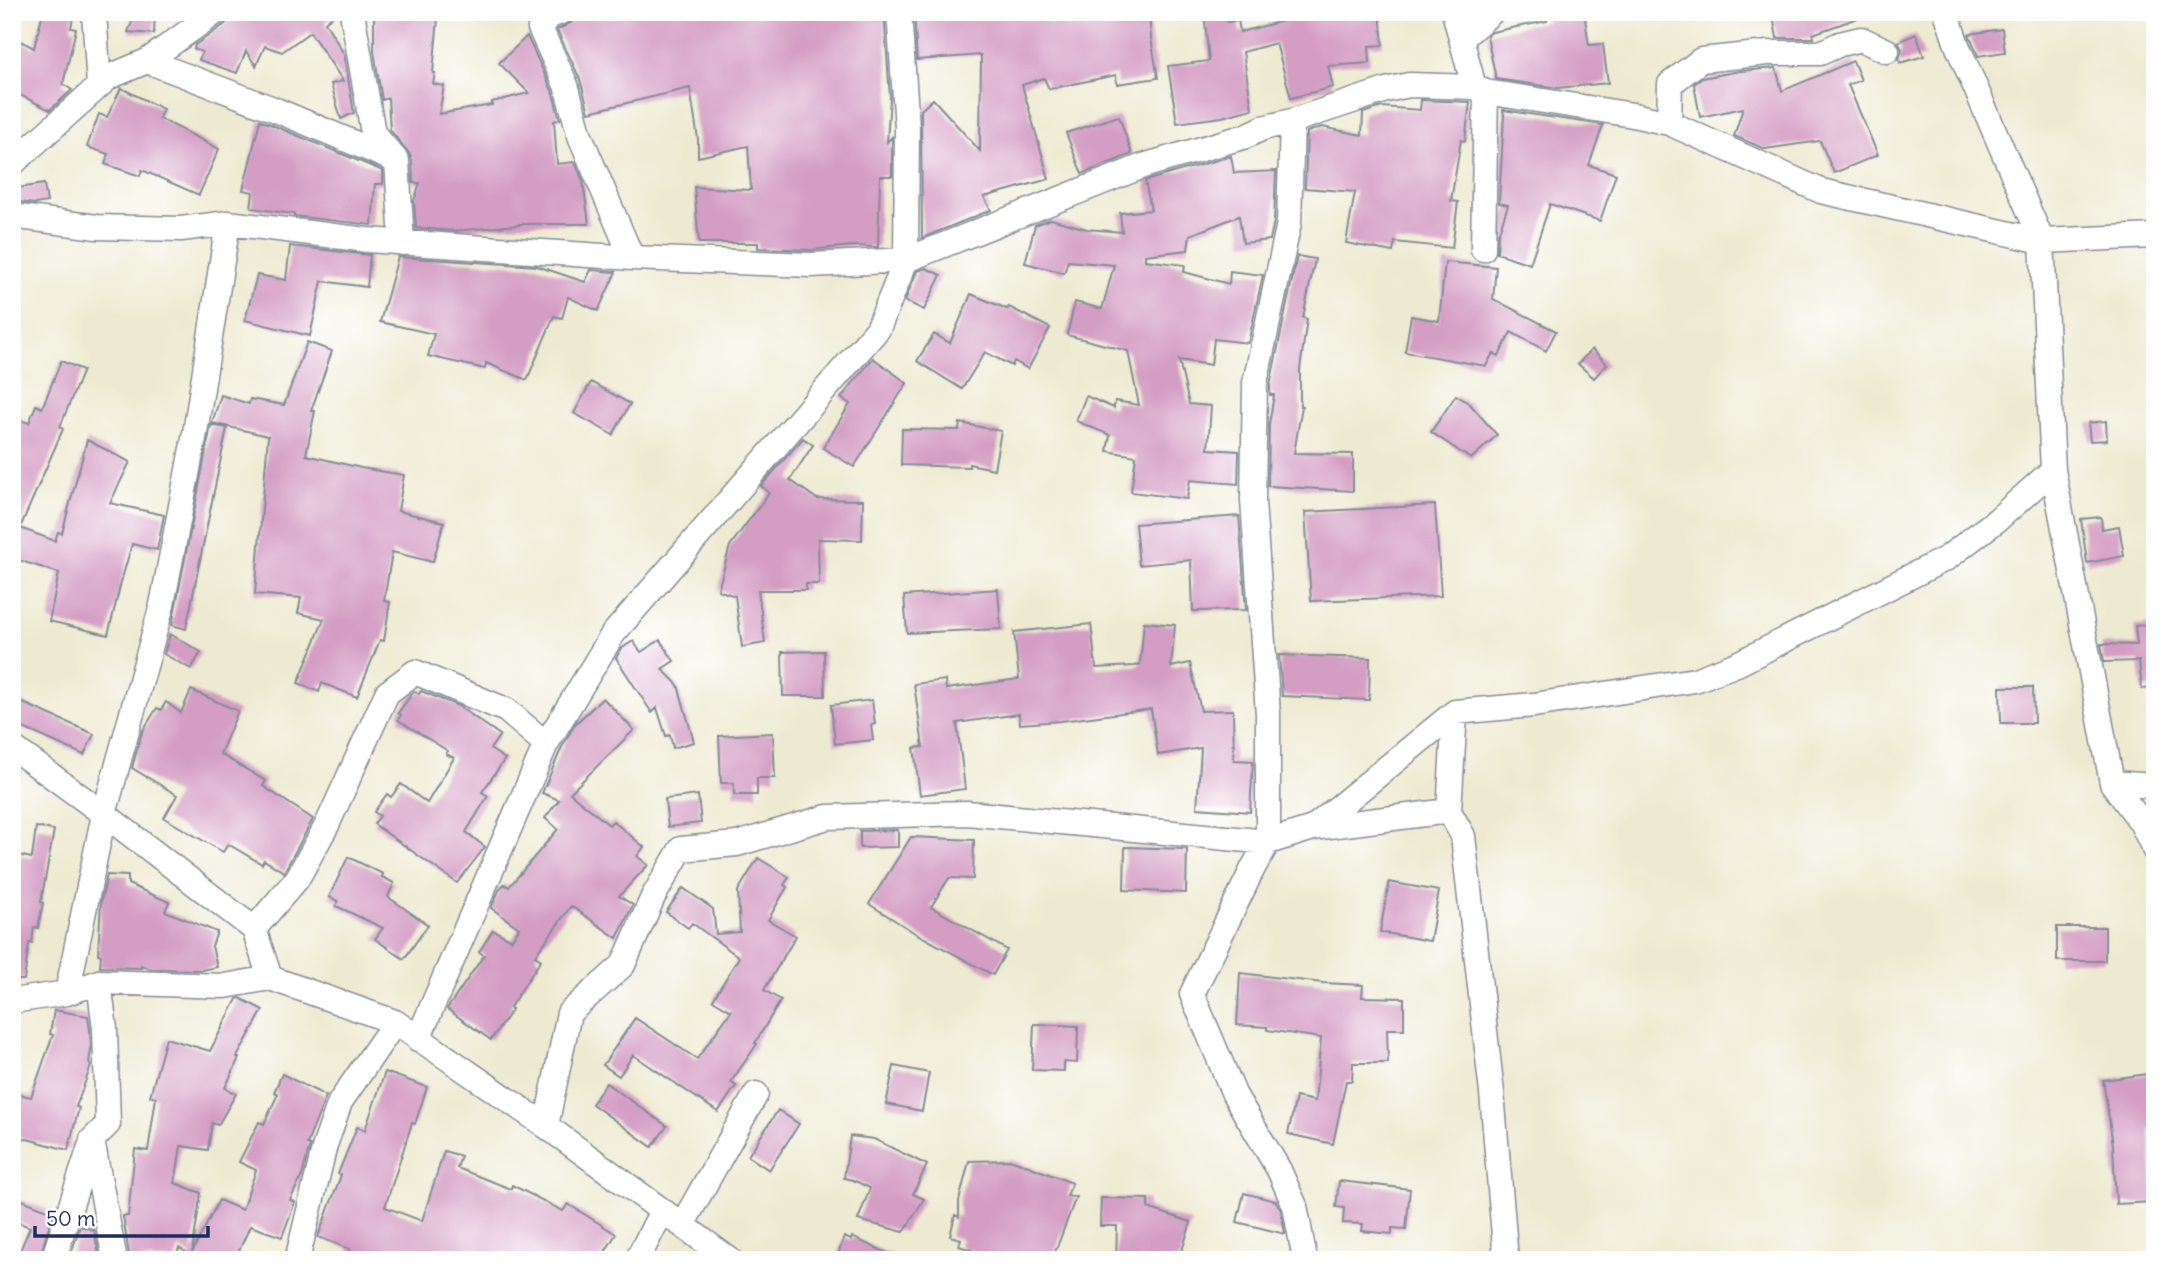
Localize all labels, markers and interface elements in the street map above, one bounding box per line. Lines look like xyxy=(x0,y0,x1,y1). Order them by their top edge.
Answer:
scale bar xyxy=(35,1195,208,1239)
text: 50 m xyxy=(46,1205,95,1232)

